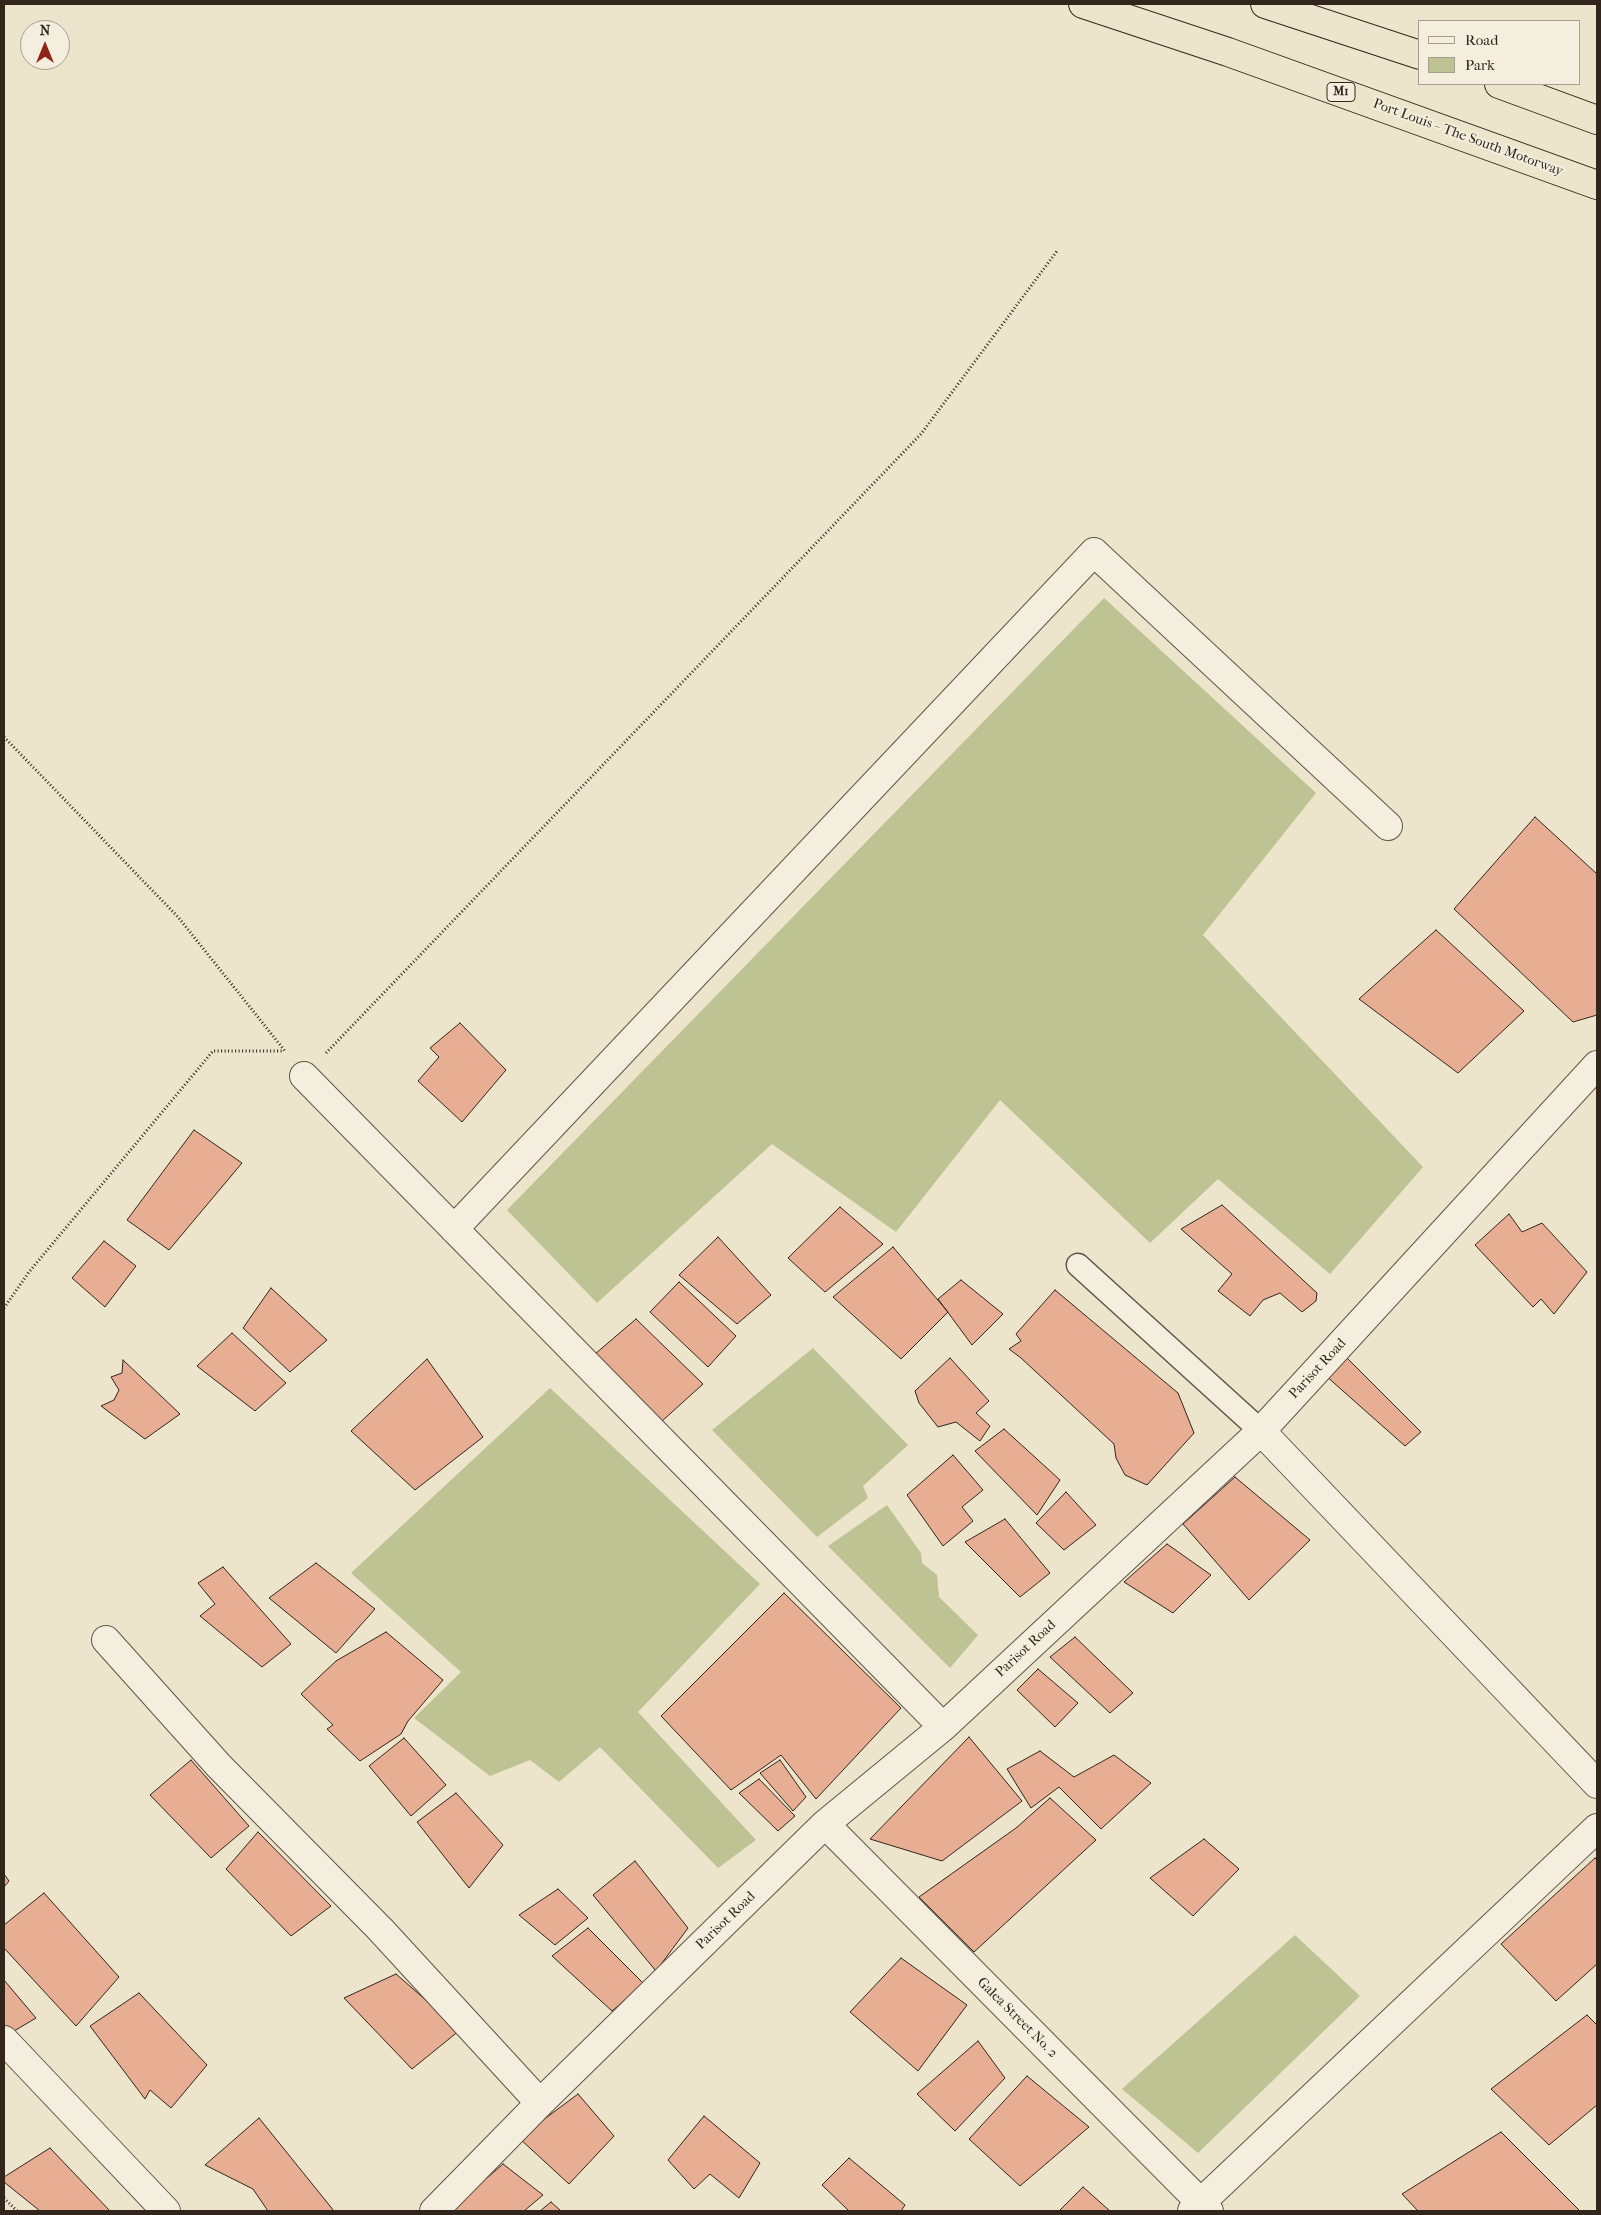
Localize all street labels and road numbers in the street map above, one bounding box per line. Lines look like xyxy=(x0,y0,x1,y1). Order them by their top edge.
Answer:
road number: M1 xyxy=(1327,82,1355,101)
street label: Port Louis – The South Motorway xyxy=(1371,96,1565,180)
street label: Parisot Road xyxy=(1286,1335,1350,1403)
street label: Parisot Road xyxy=(992,1617,1060,1681)
street label: Parisot Road xyxy=(693,1888,759,1954)
street label: Galea Street No. 2 xyxy=(973,1974,1061,2062)

